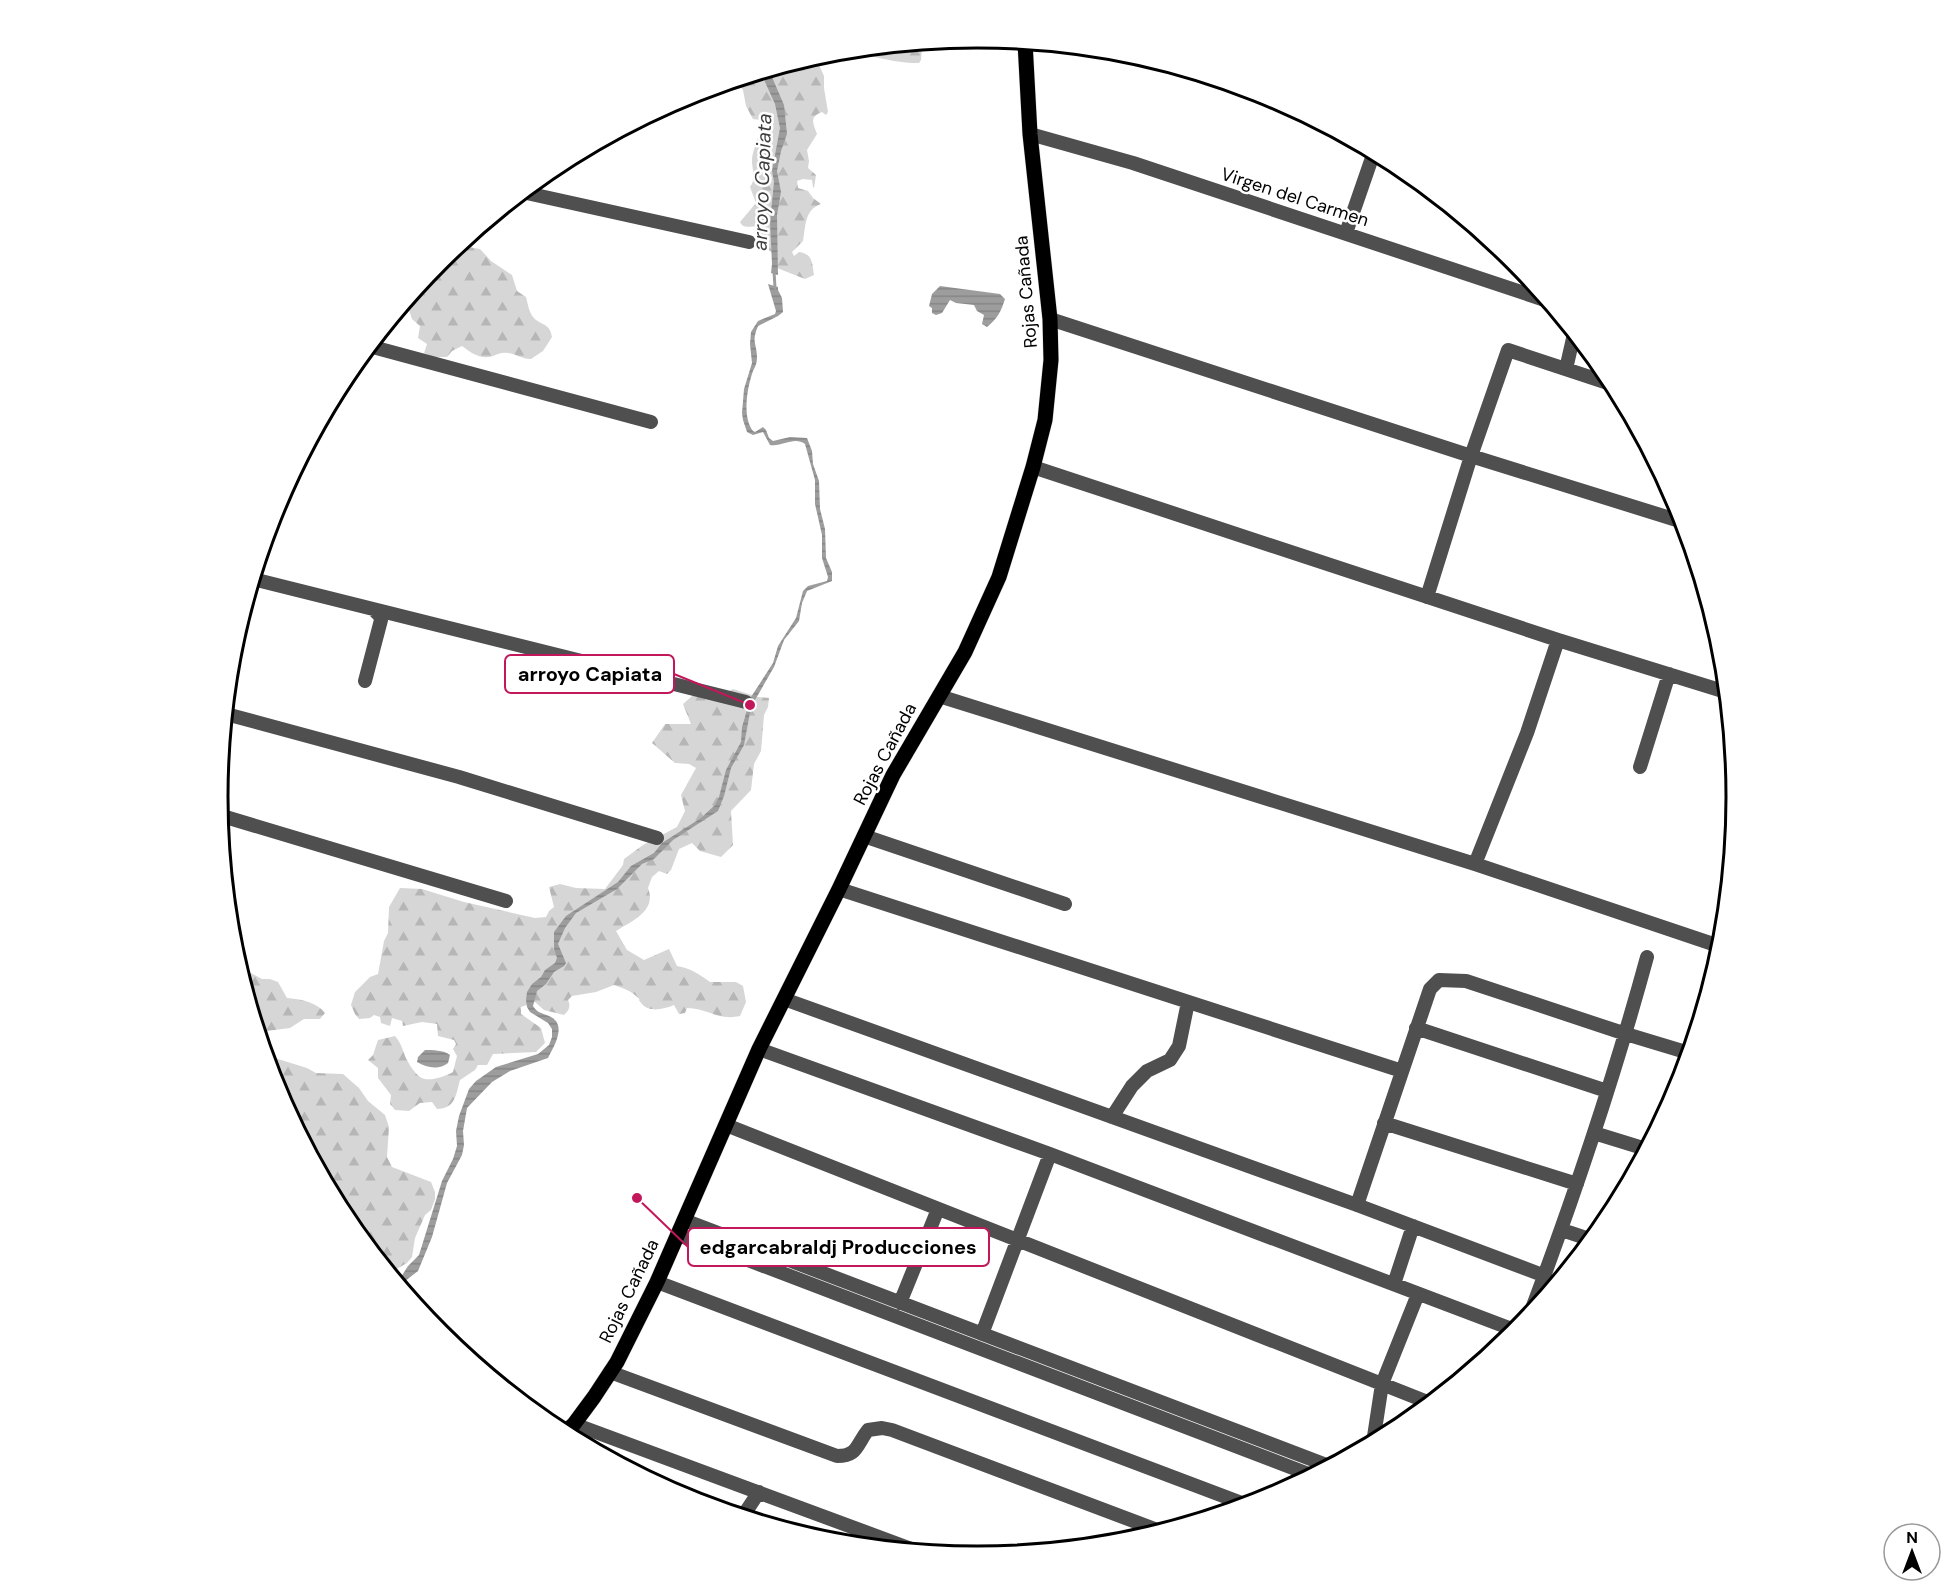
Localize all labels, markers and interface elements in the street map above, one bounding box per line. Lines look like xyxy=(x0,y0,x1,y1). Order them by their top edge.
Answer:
water label: arroyo Capiata xyxy=(747,113,777,251)
street label: Virgen del Carmen xyxy=(1218,162,1372,232)
street label: Rojas Cañada xyxy=(1009,235,1043,349)
callout: arroyo Capiata xyxy=(505,655,674,693)
text: arroyo Capiata xyxy=(518,661,662,687)
street label: Rojas Cañada xyxy=(848,699,922,809)
callout: edgarcabraldj Producciones xyxy=(688,1228,989,1266)
text: edgarcabraldj Producciones xyxy=(699,1234,977,1260)
street label: Rojas Cañada xyxy=(594,1235,664,1347)
north arrow xyxy=(1882,1522,1942,1582)
text: N xyxy=(1906,1527,1918,1548)

